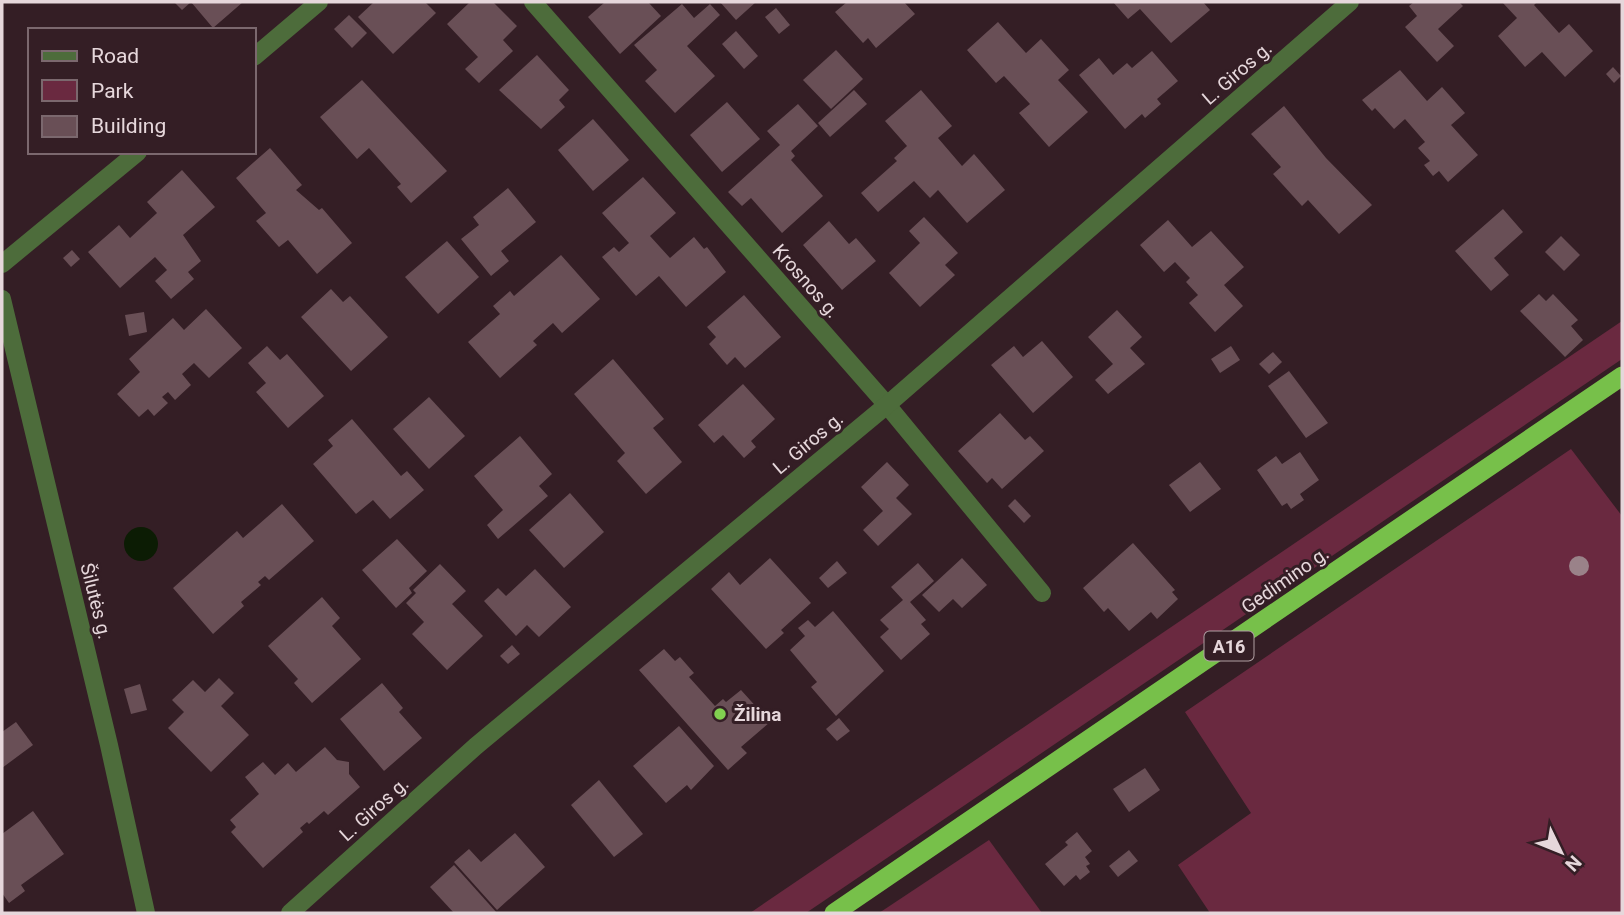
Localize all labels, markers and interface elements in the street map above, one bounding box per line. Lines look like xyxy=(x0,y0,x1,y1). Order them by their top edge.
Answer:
legend xyxy=(28,28,256,154)
street label: L. Giros g. xyxy=(1197,36,1277,110)
text: Road xyxy=(91,44,139,68)
text: Park xyxy=(91,79,134,103)
text: Building xyxy=(91,114,166,138)
street label: Krosnos g. xyxy=(768,239,844,323)
street label: L. Giros g. xyxy=(768,407,848,479)
street label: Gedimino g. xyxy=(1237,542,1333,618)
street label: Šilutės g. xyxy=(75,561,117,641)
road number: A16 xyxy=(1204,632,1254,660)
place label: Žilina xyxy=(734,703,781,726)
marker: Žilina xyxy=(712,706,728,722)
street label: L. Giros g. xyxy=(335,772,413,846)
north arrow xyxy=(1526,817,1596,887)
text: N xyxy=(1560,851,1586,876)

